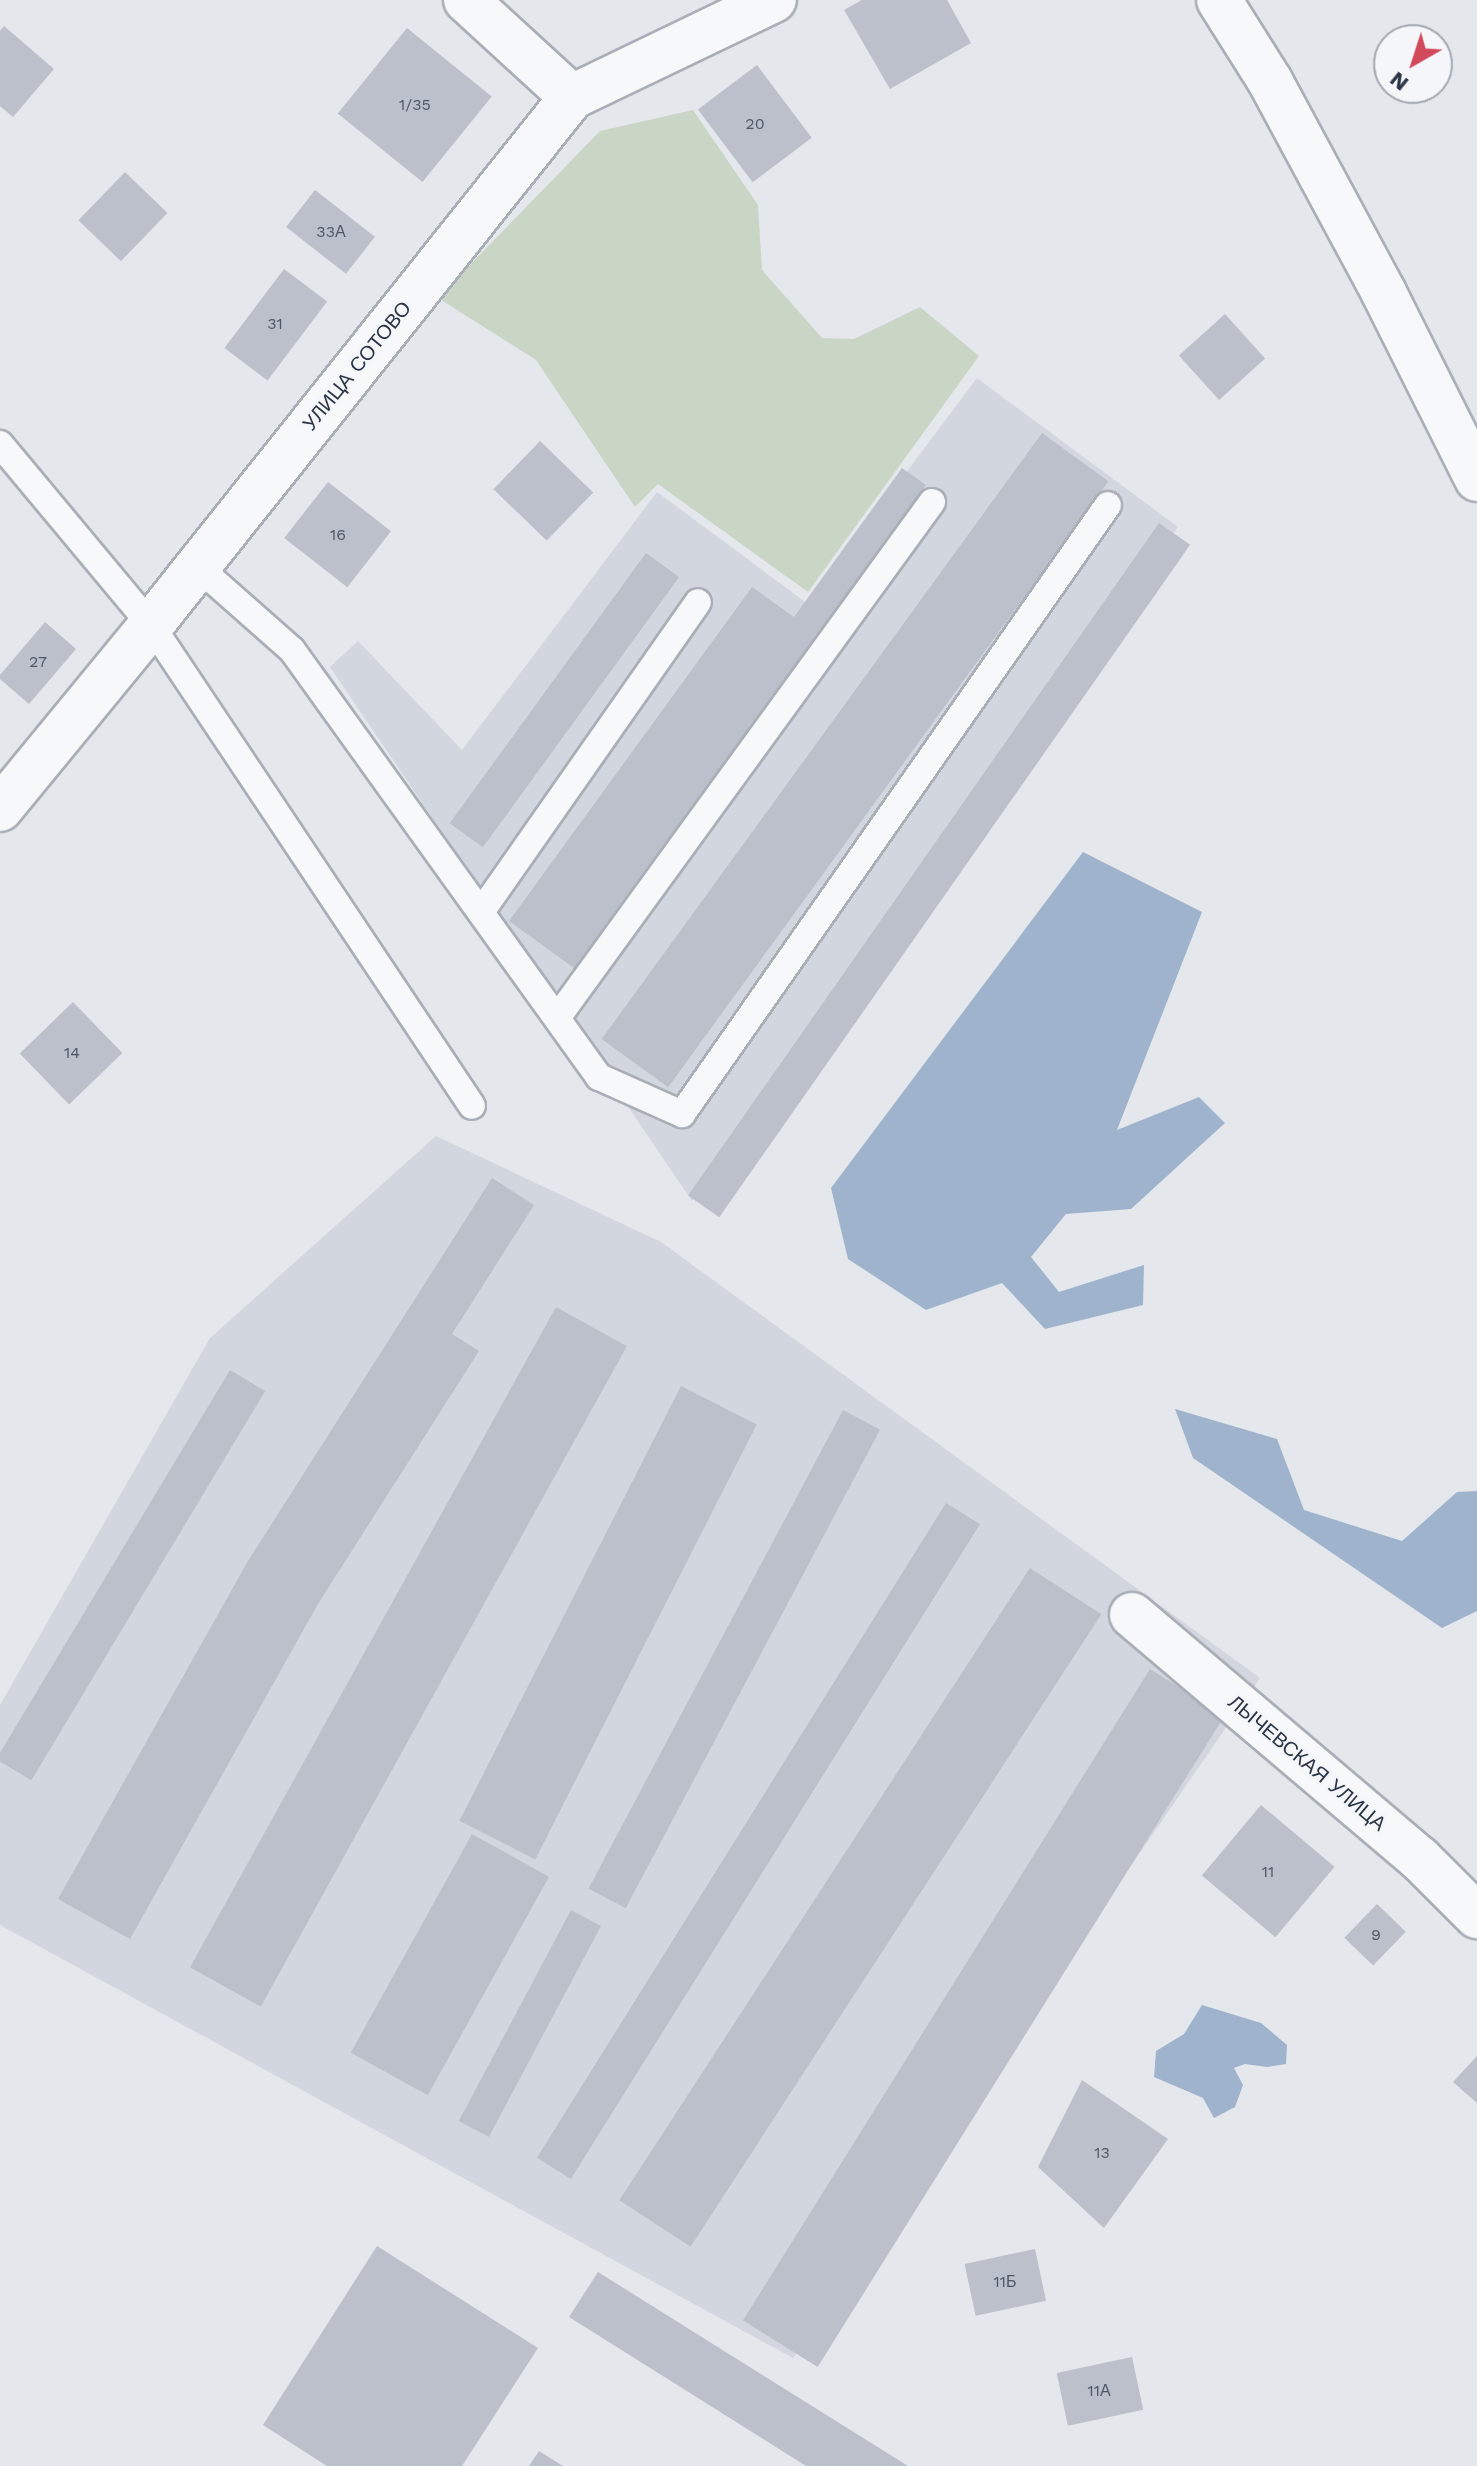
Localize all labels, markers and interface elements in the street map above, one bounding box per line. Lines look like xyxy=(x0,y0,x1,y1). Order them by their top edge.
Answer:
north arrow xyxy=(1373,24,1453,104)
text: N xyxy=(1385,67,1413,96)
house number: 1/35 xyxy=(399,95,431,115)
house number: 20 xyxy=(745,114,765,134)
house number: 33А xyxy=(316,222,346,242)
street label: УЛИЦА СОТОВО xyxy=(298,297,416,435)
house number: 31 xyxy=(267,314,283,334)
house number: 16 xyxy=(330,525,346,545)
house number: 27 xyxy=(29,652,47,672)
house number: 14 xyxy=(64,1043,80,1063)
street label: ЛЫЧЕВСКАЯ УЛИЦА xyxy=(1223,1690,1391,1836)
house number: 11 xyxy=(1262,1862,1274,1882)
house number: 9 xyxy=(1371,1925,1381,1945)
house number: 13 xyxy=(1094,2143,1110,2163)
house number: 11Б xyxy=(994,2272,1016,2292)
house number: 11А xyxy=(1087,2381,1111,2401)

